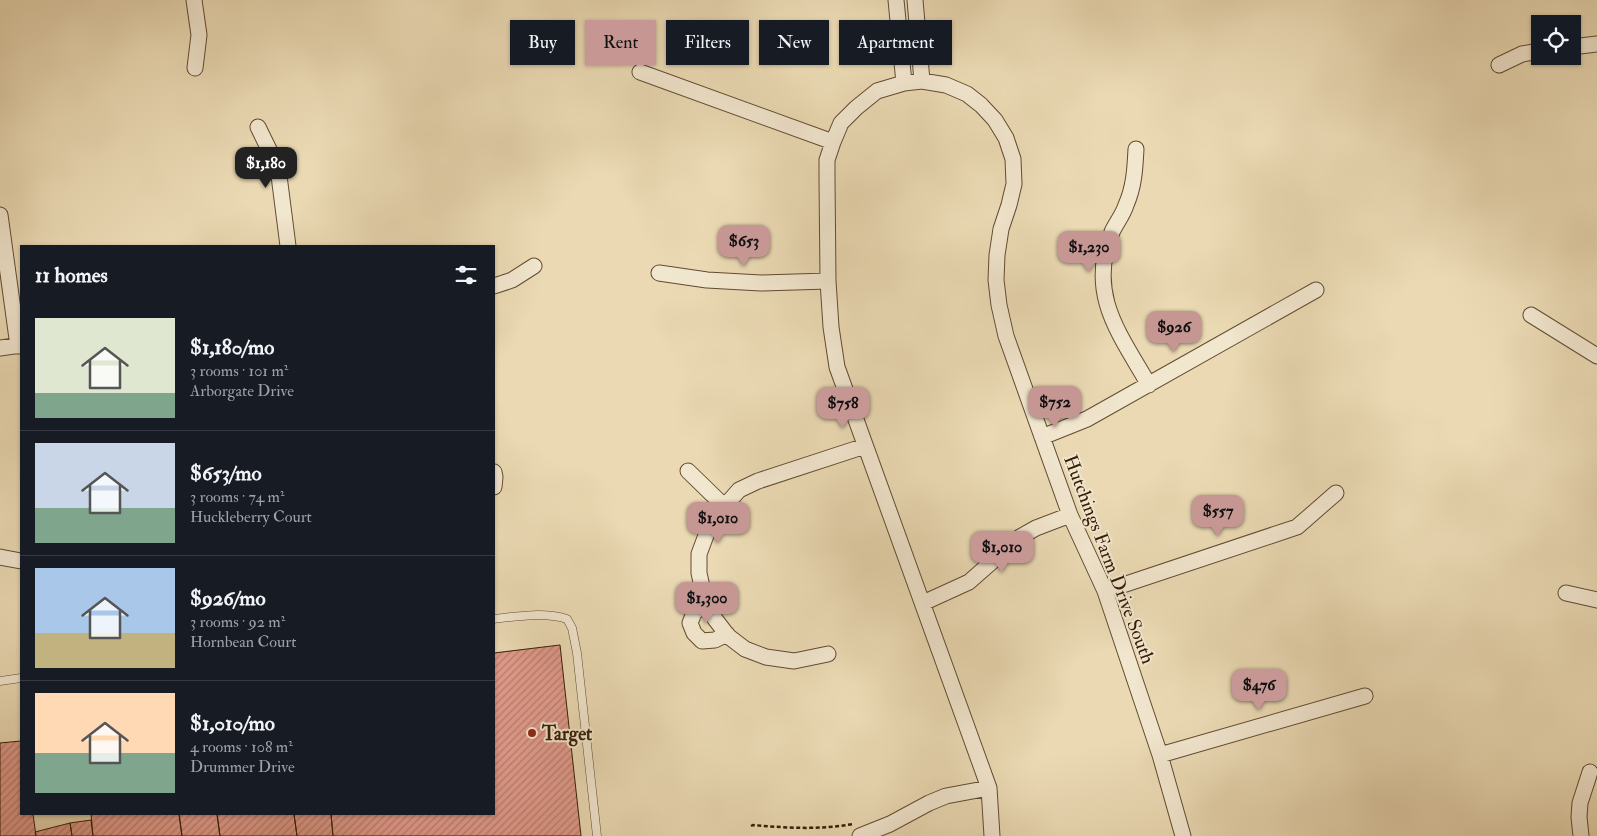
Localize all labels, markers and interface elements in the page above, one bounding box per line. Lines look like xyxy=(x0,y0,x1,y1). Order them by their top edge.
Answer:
map controls xyxy=(1531,15,1581,65)
button: locate xyxy=(1531,15,1581,65)
chip: Buy xyxy=(510,20,575,65)
chip: Rent xyxy=(585,20,656,65)
chip: Filters xyxy=(666,20,749,65)
chip: New xyxy=(759,20,829,65)
chip: Apartment xyxy=(839,20,952,65)
pin: $1,180 xyxy=(225,146,307,189)
text: $1,180 xyxy=(246,153,286,173)
pin: $653 xyxy=(714,224,774,267)
pin: $1,230 xyxy=(1048,230,1130,273)
text: $653 xyxy=(729,231,759,251)
text: $1,230 xyxy=(1068,237,1110,257)
icon: filters xyxy=(452,261,480,289)
text: 11 homes xyxy=(35,262,108,289)
pin: $926 xyxy=(1144,310,1204,353)
text: $926 xyxy=(1157,317,1191,337)
text: $1,180/mo xyxy=(190,334,274,361)
icon: home xyxy=(75,338,135,398)
text: 3 rooms · 101 m² xyxy=(190,361,288,381)
text: Arborgate Drive xyxy=(190,381,294,401)
pin: $758 xyxy=(813,386,873,429)
pin: $752 xyxy=(1025,386,1085,428)
text: $752 xyxy=(1039,392,1071,412)
text: $758 xyxy=(828,393,858,413)
street label: Hutchings Farm Drive South xyxy=(1058,452,1160,667)
text: $653/mo xyxy=(190,460,262,487)
icon: home xyxy=(75,463,135,523)
text: 3 rooms · 74 m² xyxy=(190,487,284,507)
pin: $557 xyxy=(1188,494,1248,537)
text: $557 xyxy=(1203,501,1233,521)
pin: $1,010 xyxy=(677,502,759,544)
text: Huckleberry Court xyxy=(190,507,312,527)
text: $1,010 xyxy=(698,508,738,528)
pin: $1,010 xyxy=(961,530,1043,573)
text: $1,010 xyxy=(982,537,1022,557)
pin: $1,300 xyxy=(666,582,748,624)
text: $926/mo xyxy=(190,585,266,612)
icon: home xyxy=(75,588,135,648)
text: $1,300 xyxy=(686,588,728,608)
text: 3 rooms · 92 m² xyxy=(190,612,285,632)
text: Hornbean Court xyxy=(190,632,296,652)
pin: $476 xyxy=(1229,668,1289,711)
text: $476 xyxy=(1243,675,1275,695)
text: $1,010/mo xyxy=(190,710,275,737)
icon: home xyxy=(75,713,135,773)
place label: Target xyxy=(541,722,593,747)
marker: Target xyxy=(526,727,538,739)
text: 4 rooms · 108 m² xyxy=(190,737,293,757)
text: Drummer Drive xyxy=(190,757,295,777)

